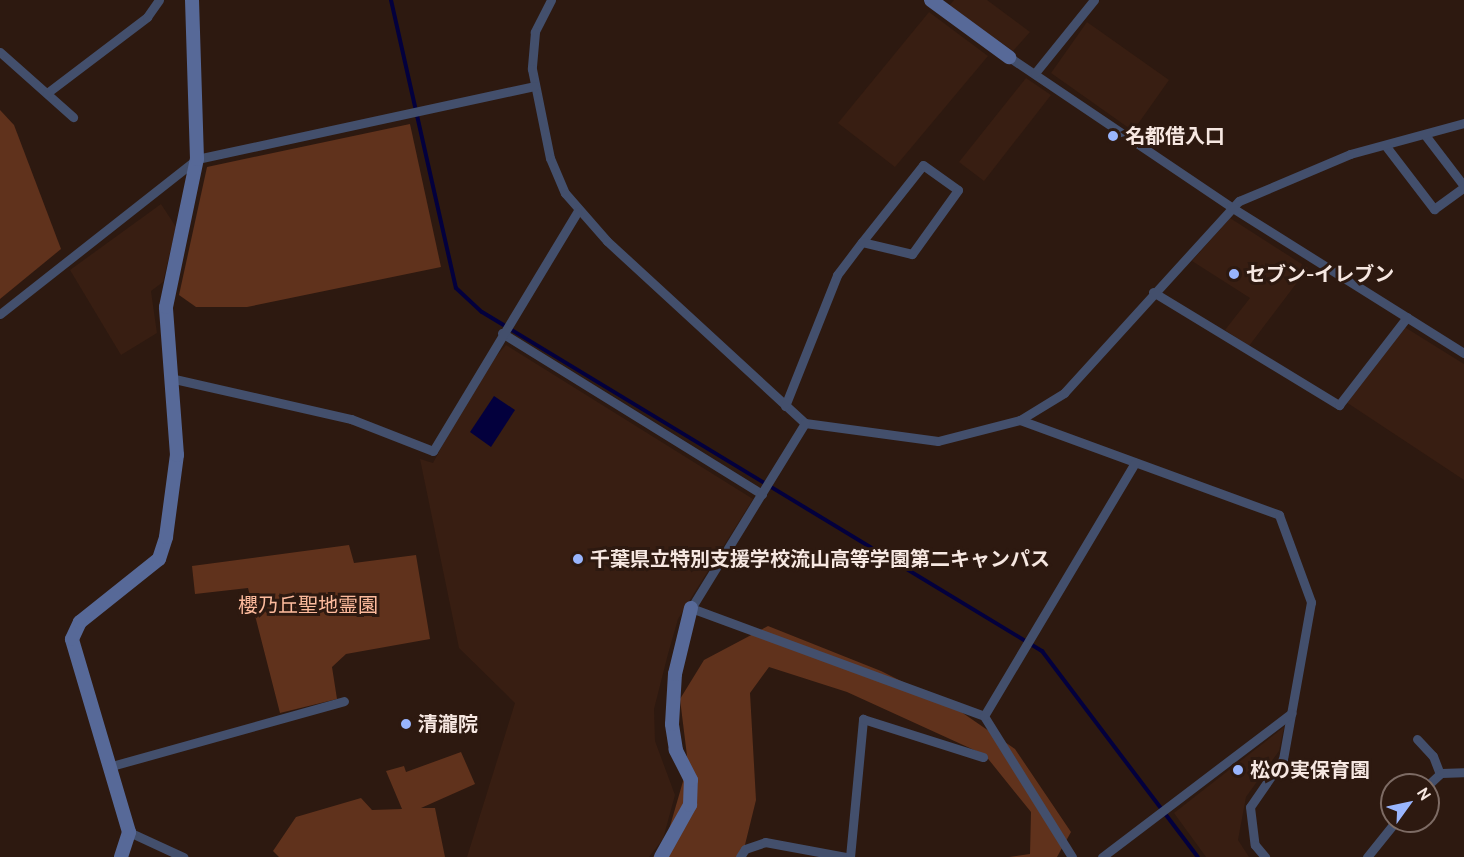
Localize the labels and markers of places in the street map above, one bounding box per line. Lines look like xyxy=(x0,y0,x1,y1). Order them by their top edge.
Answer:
place label: 名都借入口 xyxy=(1125,124,1225,148)
marker: 名都借入口 xyxy=(1106,129,1120,143)
place label: セブン-イレブン xyxy=(1246,262,1394,286)
marker: セブン-イレブン xyxy=(1227,267,1241,281)
place label: 千葉県立特別支援学校流山高等学園第二キャンパス xyxy=(590,547,1050,571)
marker: 千葉県立特別支援学校流山高等学園第二キャンパス xyxy=(571,552,585,566)
place label: 清瀧院 xyxy=(418,712,478,736)
marker: 清瀧院 xyxy=(399,717,413,731)
place label: 松の実保育園 xyxy=(1250,758,1370,782)
marker: 松の実保育園 xyxy=(1231,763,1245,777)

